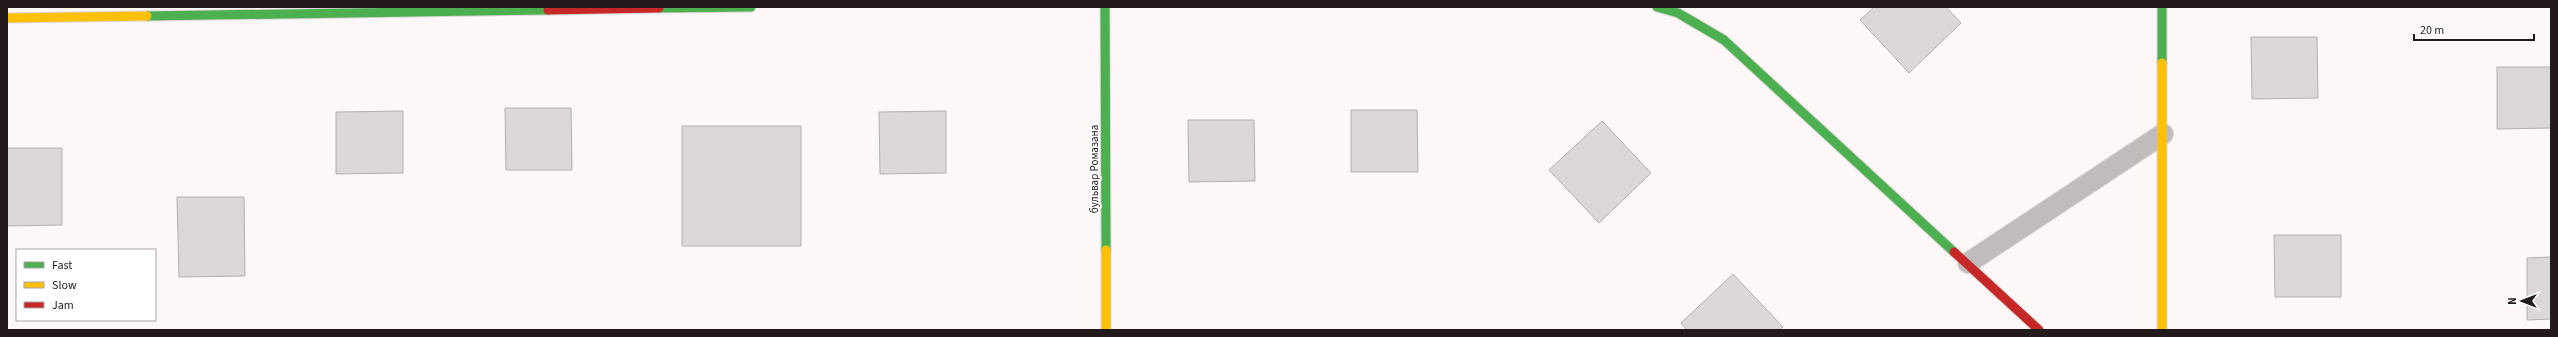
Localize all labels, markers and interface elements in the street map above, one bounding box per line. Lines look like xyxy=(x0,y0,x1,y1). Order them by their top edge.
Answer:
scale bar xyxy=(2414,16,2534,42)
text: 20 m xyxy=(2420,22,2444,39)
street label: бульвар Ромазана xyxy=(1087,125,1102,213)
legend xyxy=(16,249,156,321)
text: Fast xyxy=(52,257,72,274)
text: Slow xyxy=(52,277,77,294)
north arrow xyxy=(2502,281,2542,321)
text: Jam xyxy=(52,297,74,314)
text: N xyxy=(2505,297,2520,305)

